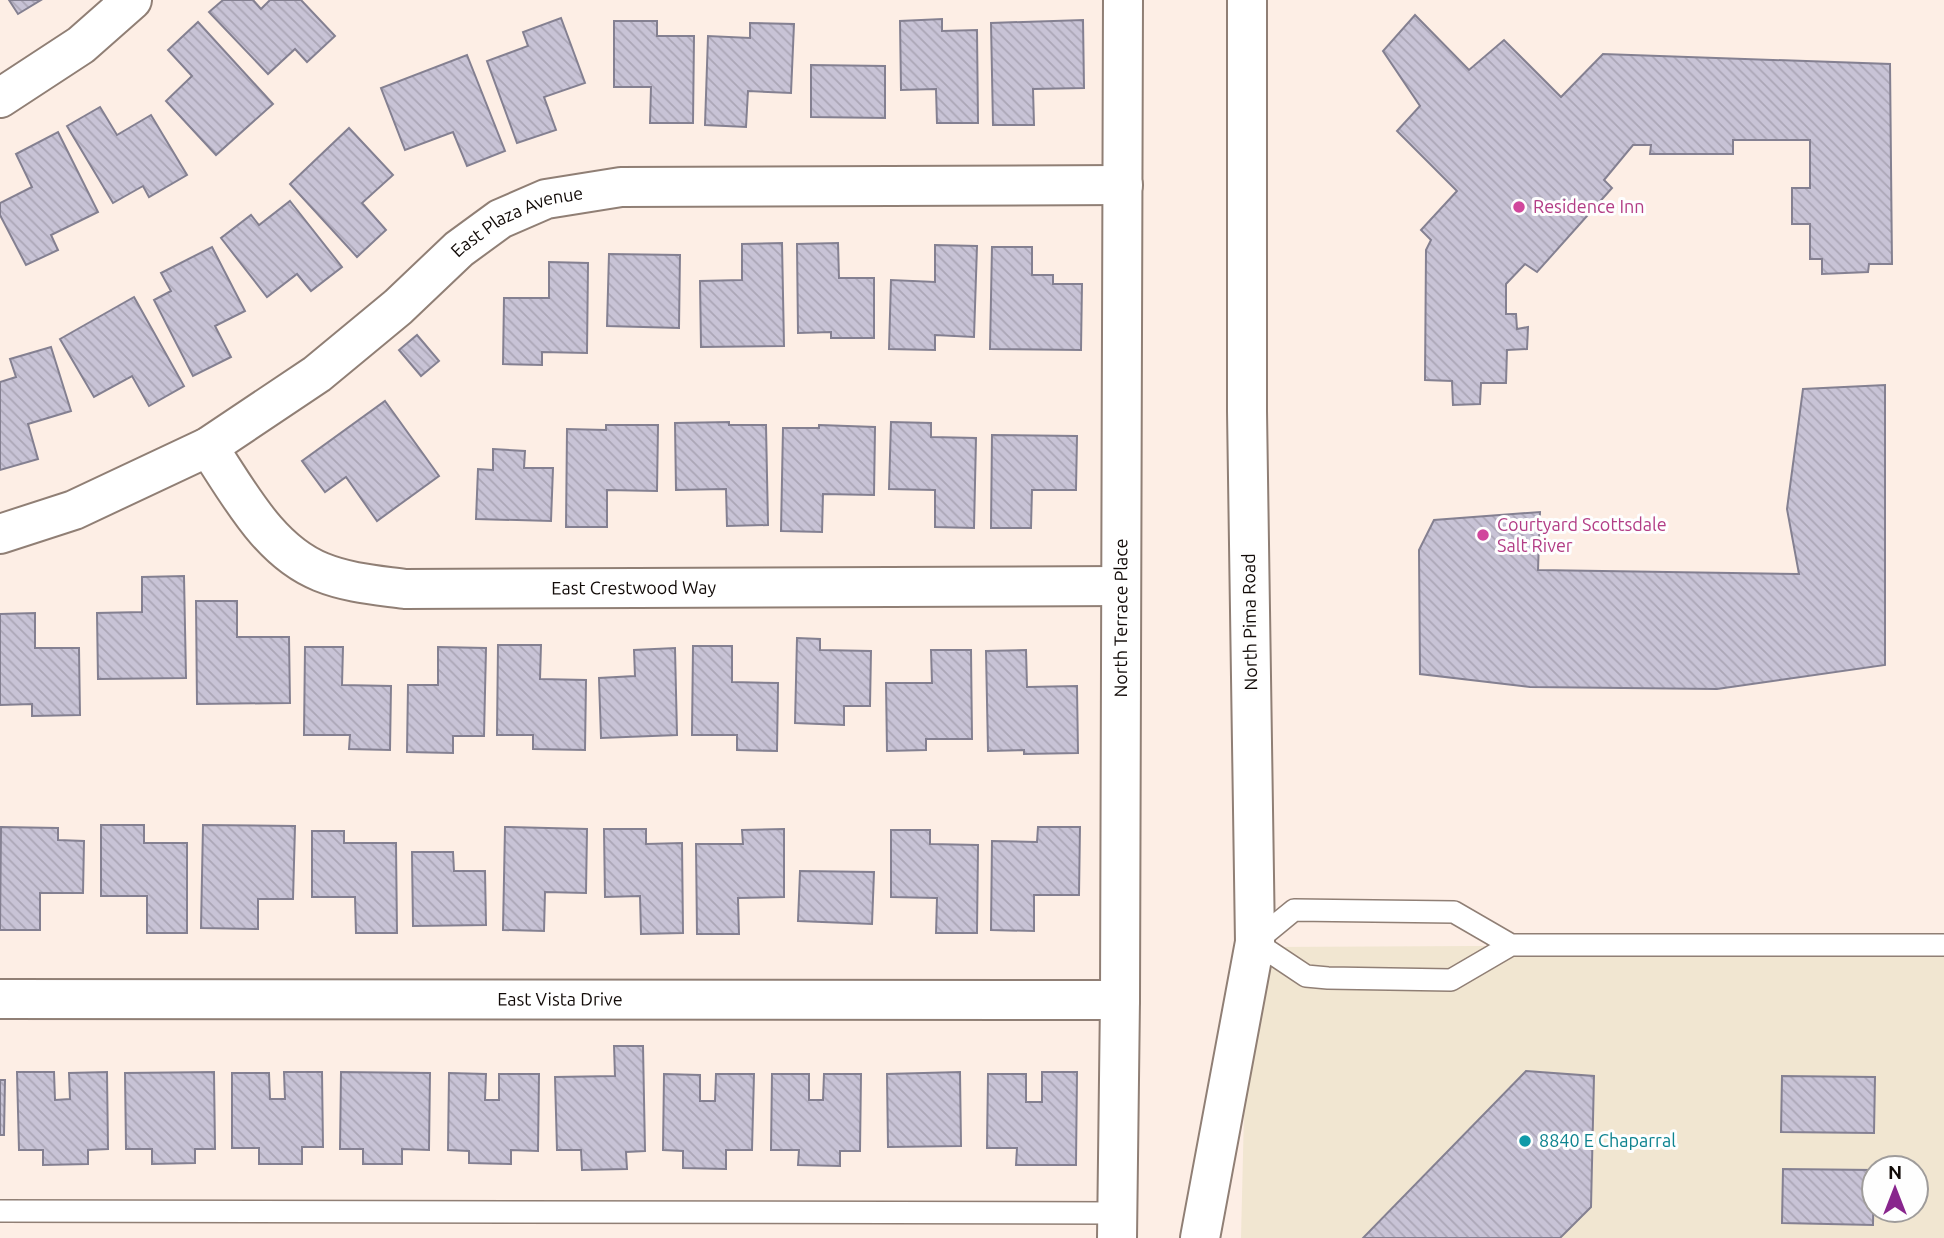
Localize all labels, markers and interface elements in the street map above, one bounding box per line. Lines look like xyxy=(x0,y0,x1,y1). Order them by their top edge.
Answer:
street label: East Plaza Avenue xyxy=(446,182,584,260)
place label: Residence Inn xyxy=(1533,196,1645,216)
marker: Residence Inn xyxy=(1511,199,1527,215)
place label: Courtyard Scottsdale Salt River xyxy=(1497,514,1667,555)
marker: Courtyard Scottsdale Salt River xyxy=(1475,527,1491,543)
street label: North Terrace Place xyxy=(1110,538,1130,698)
street label: North Pima Road xyxy=(1238,553,1260,691)
street label: East Crestwood Way xyxy=(551,577,717,597)
street label: East Vista Drive xyxy=(497,988,623,1009)
place label: 8840 E Chaparral xyxy=(1539,1130,1676,1150)
marker: 8840 E Chaparral xyxy=(1517,1133,1533,1149)
north arrow xyxy=(1860,1154,1930,1224)
text: N xyxy=(1888,1161,1902,1183)

